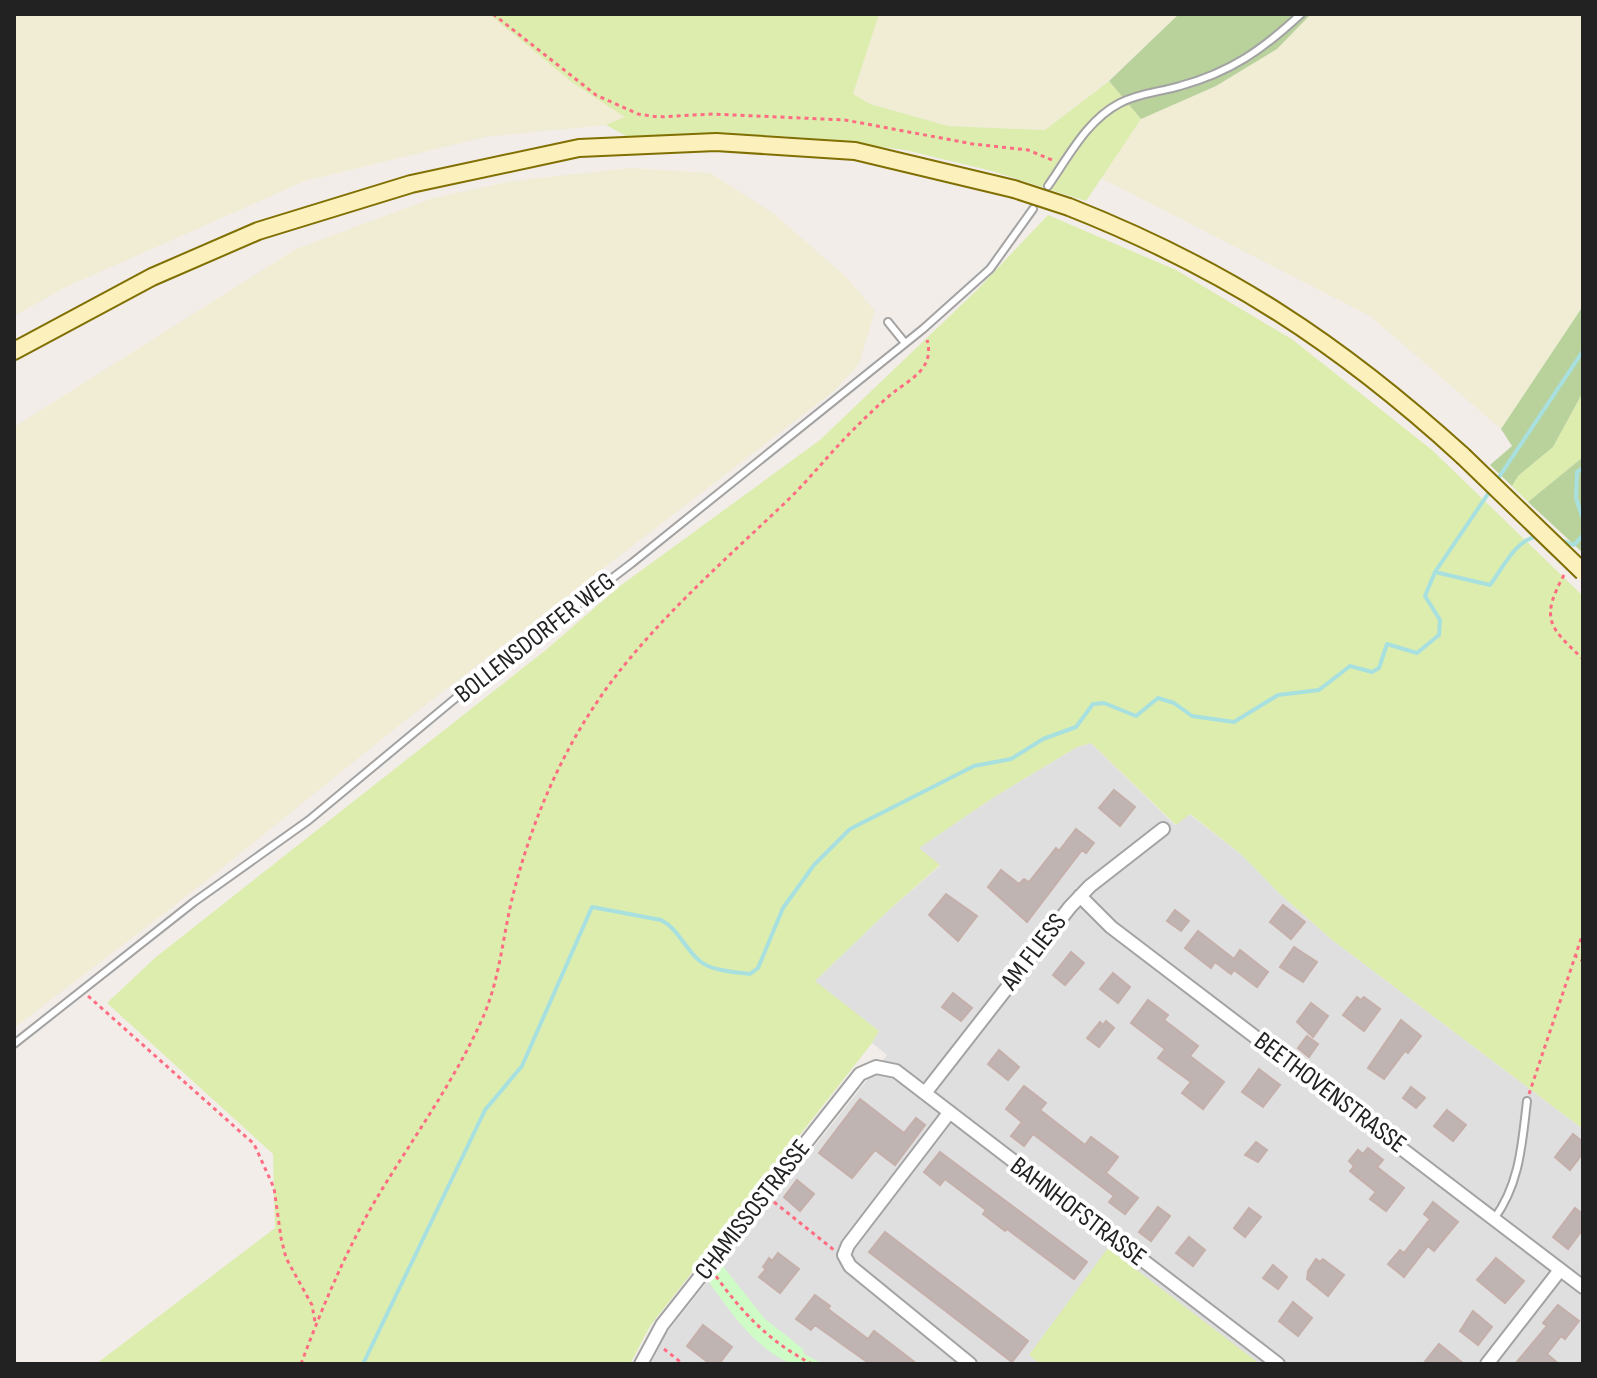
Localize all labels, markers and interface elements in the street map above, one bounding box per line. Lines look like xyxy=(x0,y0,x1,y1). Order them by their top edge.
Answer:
street label: BOLLENSDORFER WEG xyxy=(449,566,621,710)
street label: AM FLIESS xyxy=(994,908,1073,997)
street label: BEETHOVENSTRASSE xyxy=(1248,1026,1412,1160)
street label: CHAMISSOSTRASSE xyxy=(689,1134,817,1286)
street label: BAHNHOFSTRASSE xyxy=(1004,1151,1152,1273)

